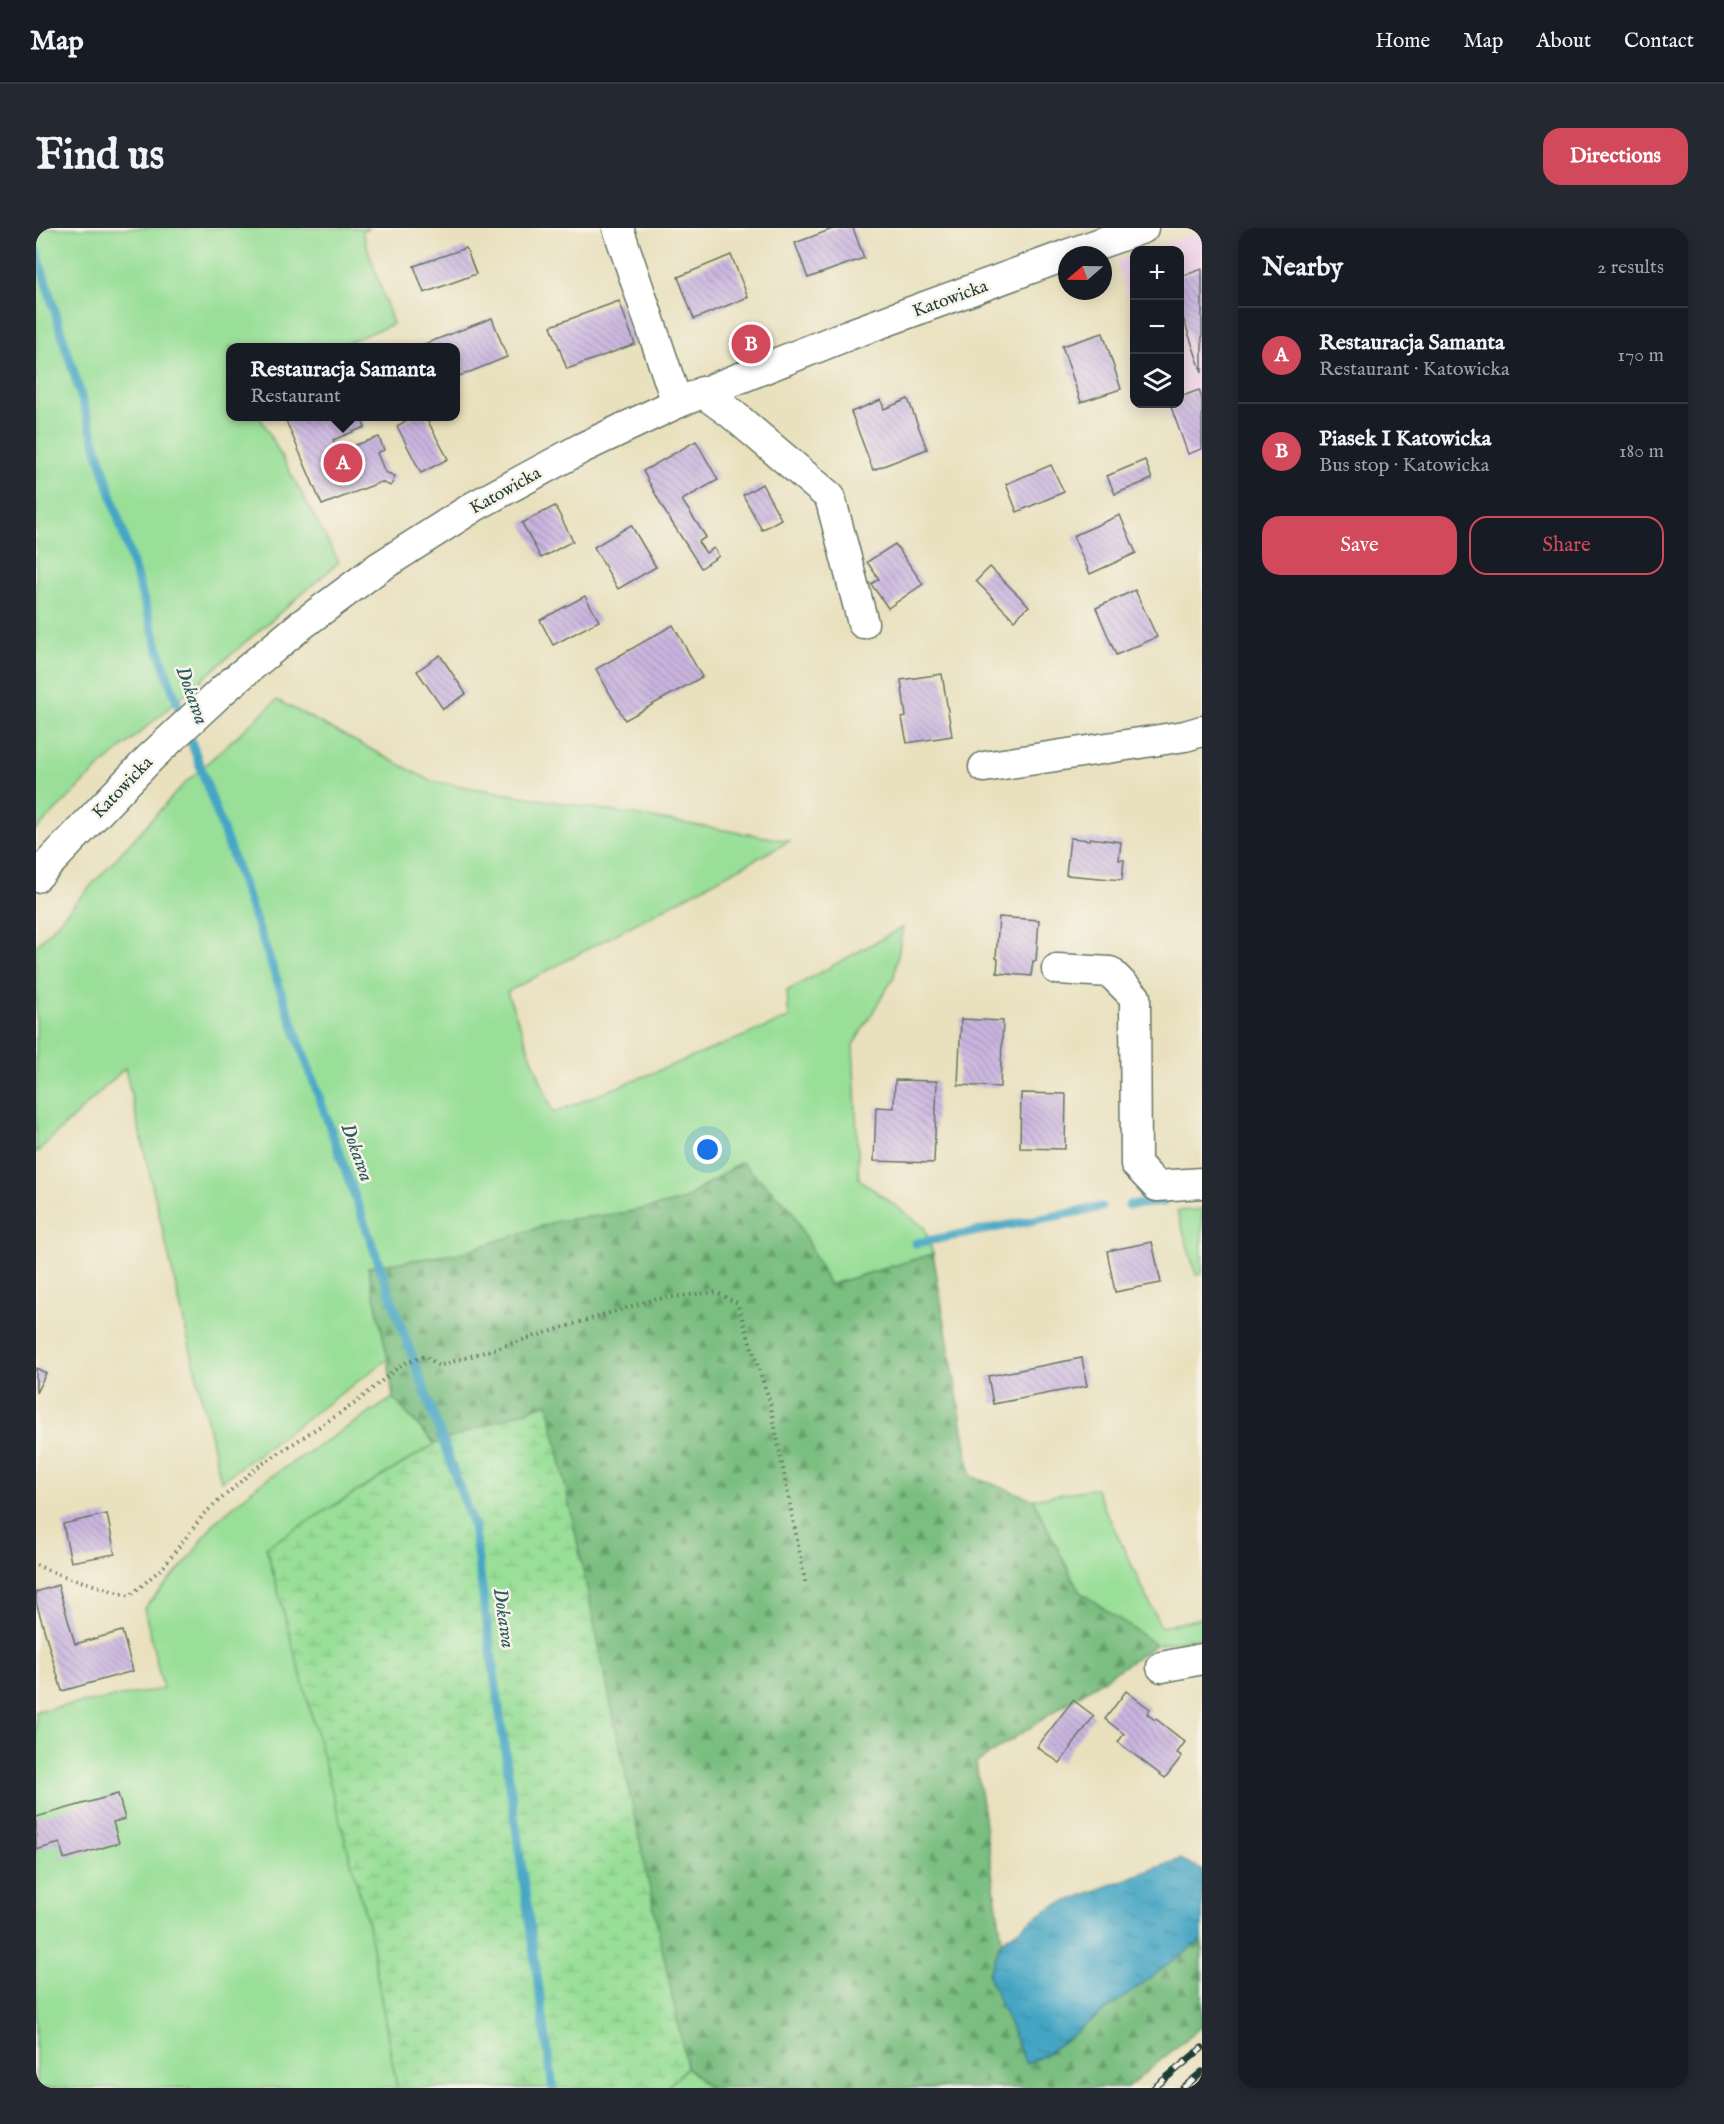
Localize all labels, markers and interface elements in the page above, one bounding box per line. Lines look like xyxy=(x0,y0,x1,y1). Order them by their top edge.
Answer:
text: Map xyxy=(30,24,84,59)
text: Home xyxy=(1375,28,1430,55)
text: Map xyxy=(1463,28,1503,55)
text: About xyxy=(1536,28,1591,55)
text: Contact xyxy=(1624,28,1694,55)
button: Directions xyxy=(1543,128,1688,185)
text: Find us xyxy=(36,130,164,183)
north arrow xyxy=(1058,246,1112,300)
map controls xyxy=(1130,246,1184,408)
button: + xyxy=(1130,246,1184,300)
text: Nearby xyxy=(1262,251,1343,284)
text: 2 results xyxy=(1597,255,1664,280)
street label: Katowicka xyxy=(910,275,991,324)
button: − xyxy=(1130,300,1184,354)
pin: B xyxy=(732,322,770,366)
text: Restauracja Samanta xyxy=(1319,329,1505,357)
popup xyxy=(226,343,460,421)
text: A xyxy=(1275,343,1288,368)
text: 170 m xyxy=(1618,343,1664,368)
button: layers xyxy=(1130,354,1184,408)
text: Restauracja Samanta xyxy=(250,356,436,384)
text: Restaurant · Katowicka xyxy=(1319,357,1510,382)
text: Restaurant xyxy=(250,384,341,409)
text: Piasek I Katowicka xyxy=(1319,425,1491,453)
text: B xyxy=(1275,439,1288,464)
text: 180 m xyxy=(1619,439,1664,464)
pin: A xyxy=(324,440,362,486)
text: Bus stop · Katowicka xyxy=(1319,453,1489,478)
street label: Katowicka xyxy=(466,462,546,520)
button: Save xyxy=(1262,516,1457,575)
button: Share xyxy=(1469,516,1664,575)
water label: Dokawa xyxy=(169,663,214,728)
street label: Katowicka xyxy=(88,752,159,824)
water label: Dokawa xyxy=(334,1120,379,1185)
your location xyxy=(693,1135,722,1164)
water label: Dokawa xyxy=(487,1587,520,1650)

